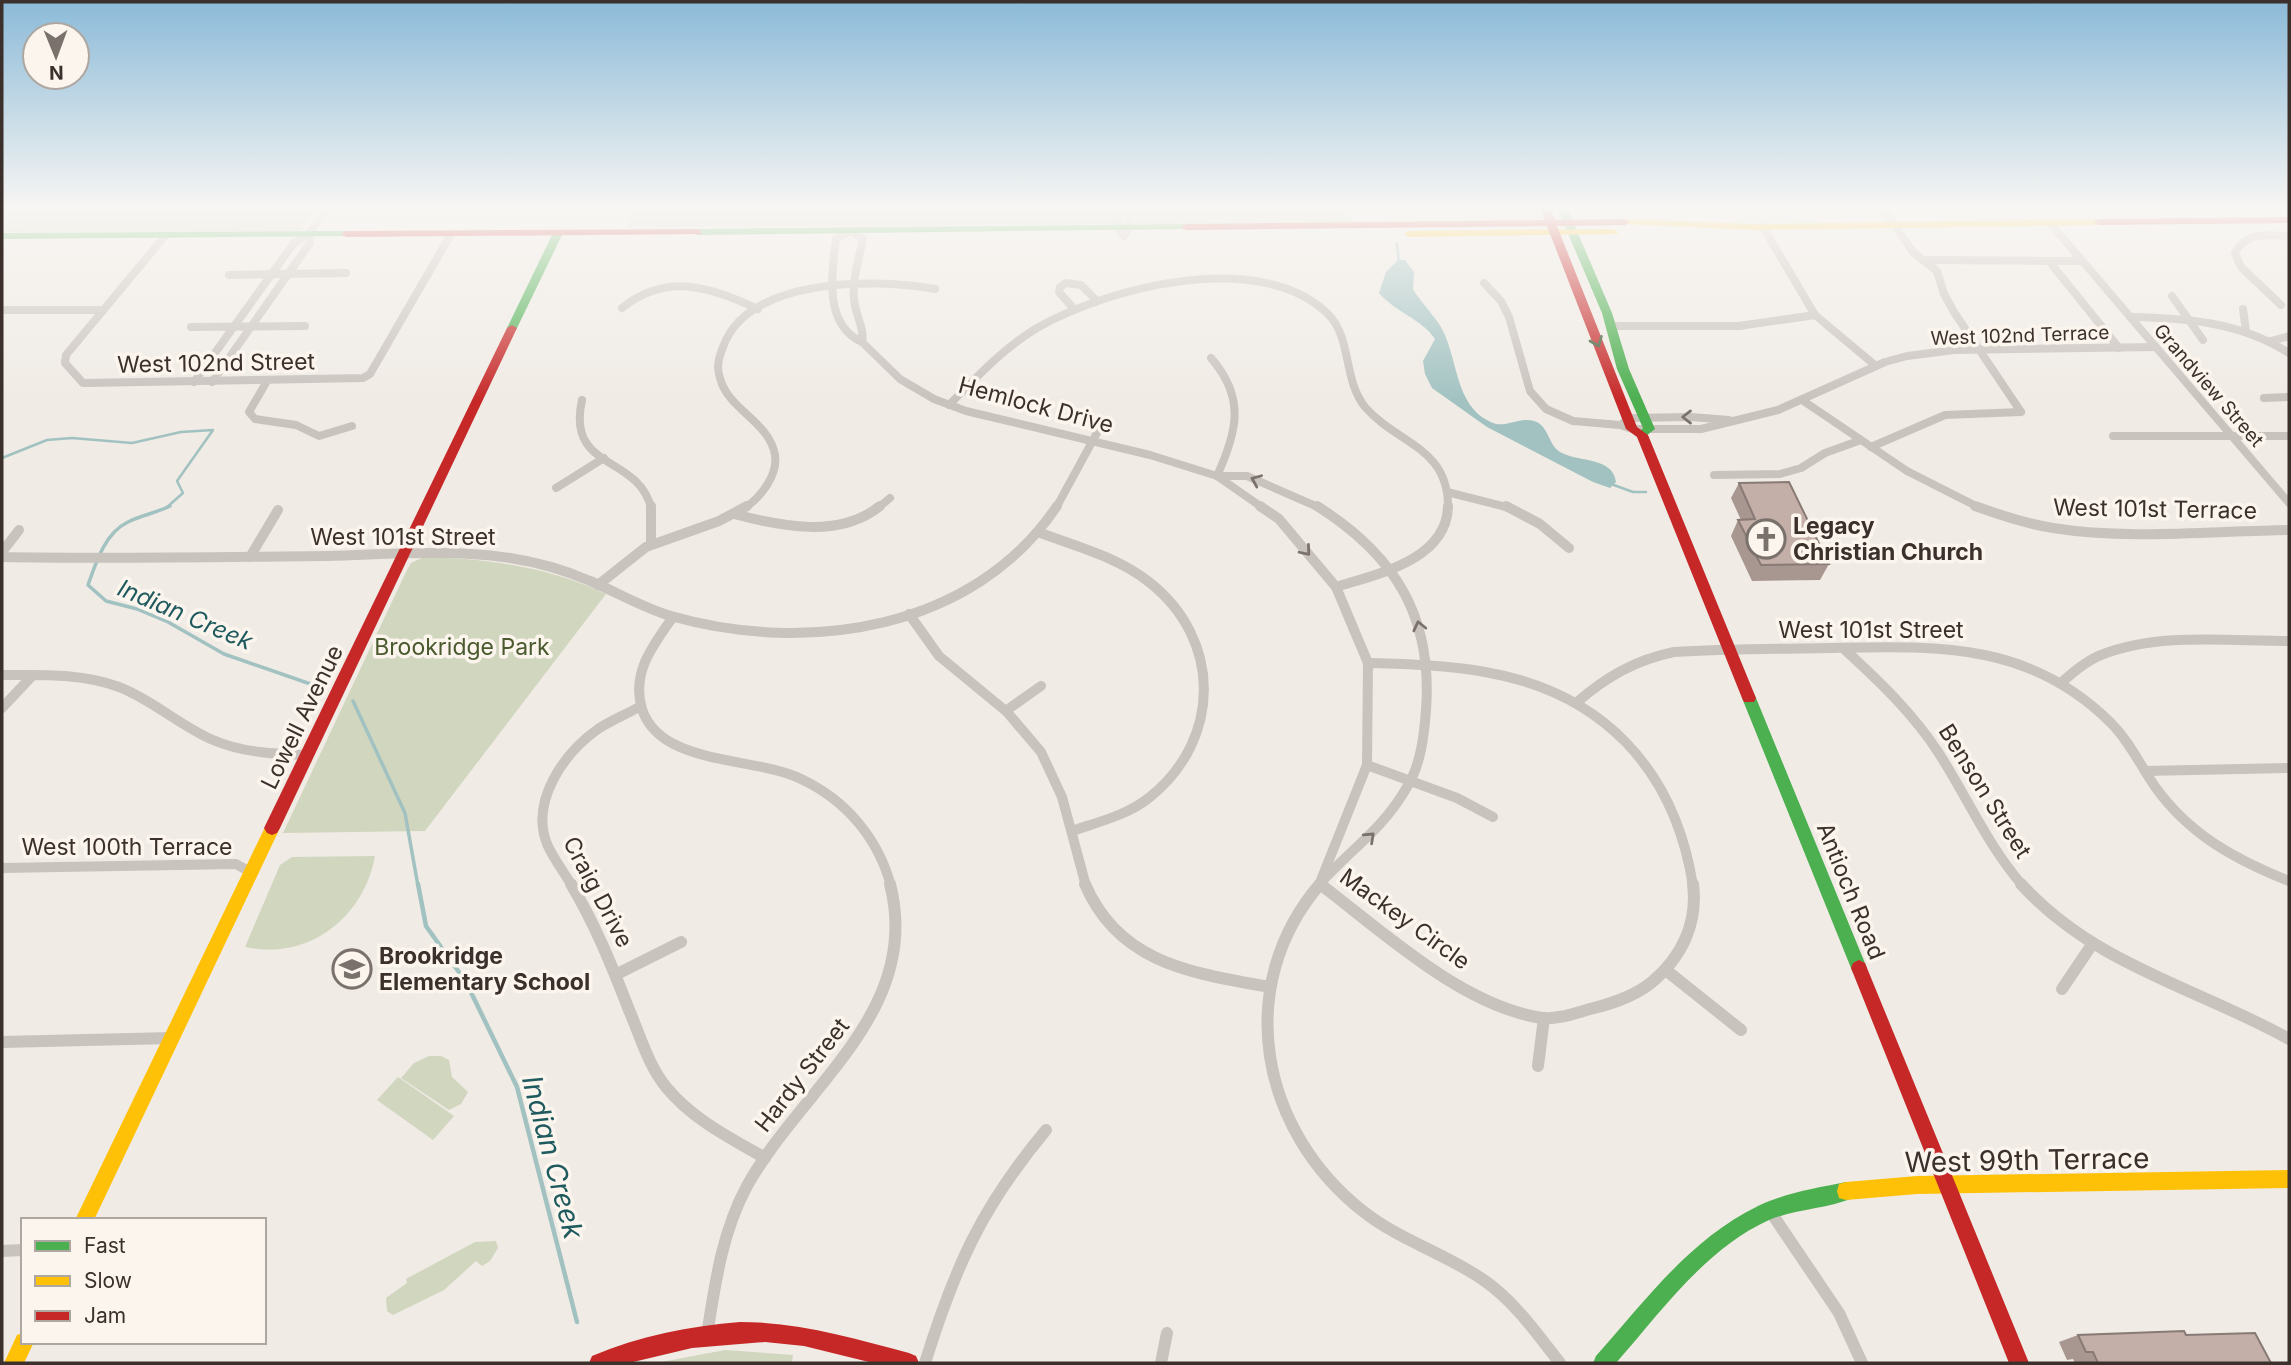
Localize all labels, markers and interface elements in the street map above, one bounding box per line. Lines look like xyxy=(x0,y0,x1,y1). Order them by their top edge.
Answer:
north arrow xyxy=(21,21,91,91)
text: N xyxy=(49,61,64,84)
street label: Grandview Street xyxy=(2149,319,2268,452)
street label: West 102nd Terrace xyxy=(1930,321,2110,350)
one-way arrow xyxy=(1589,336,1603,348)
street label: West 102nd Street xyxy=(117,347,316,379)
street label: Hemlock Drive xyxy=(955,371,1117,439)
one-way arrow xyxy=(1681,409,1692,425)
one-way arrow xyxy=(1251,474,1263,488)
street label: West 101st Terrace xyxy=(2053,493,2257,525)
place label: Legacy Christian Church xyxy=(1793,512,1983,566)
church icon: Legacy Christian Church xyxy=(1745,518,1787,560)
street label: West 101st Street xyxy=(310,523,496,551)
one-way arrow xyxy=(1298,543,1310,556)
water label: Indian Creek xyxy=(113,573,258,656)
street label: West 101st Street xyxy=(1778,616,1964,644)
one-way arrow xyxy=(1413,621,1428,633)
park label: Brookridge Park xyxy=(374,633,550,661)
street label: Lowell Avenue xyxy=(255,640,349,794)
street label: Benson Street xyxy=(1933,719,2038,864)
street label: Antioch Road xyxy=(1811,819,1891,963)
street label: Craig Drive xyxy=(557,832,639,952)
street label: West 100th Terrace xyxy=(22,833,232,861)
one-way arrow xyxy=(1361,833,1374,845)
street label: Mackey Circle xyxy=(1334,862,1476,976)
place label: Brookridge Elementary School xyxy=(379,942,590,996)
school or university icon: Brookridge Elementary School xyxy=(331,948,373,990)
street label: Hardy Street xyxy=(749,1012,855,1138)
water label: Indian Creek xyxy=(515,1072,591,1243)
street label: West 99th Terrace xyxy=(1904,1141,2150,1179)
legend xyxy=(21,1218,266,1344)
text: Fast xyxy=(84,1233,126,1258)
text: Slow xyxy=(84,1268,132,1293)
text: Jam xyxy=(84,1303,126,1328)

